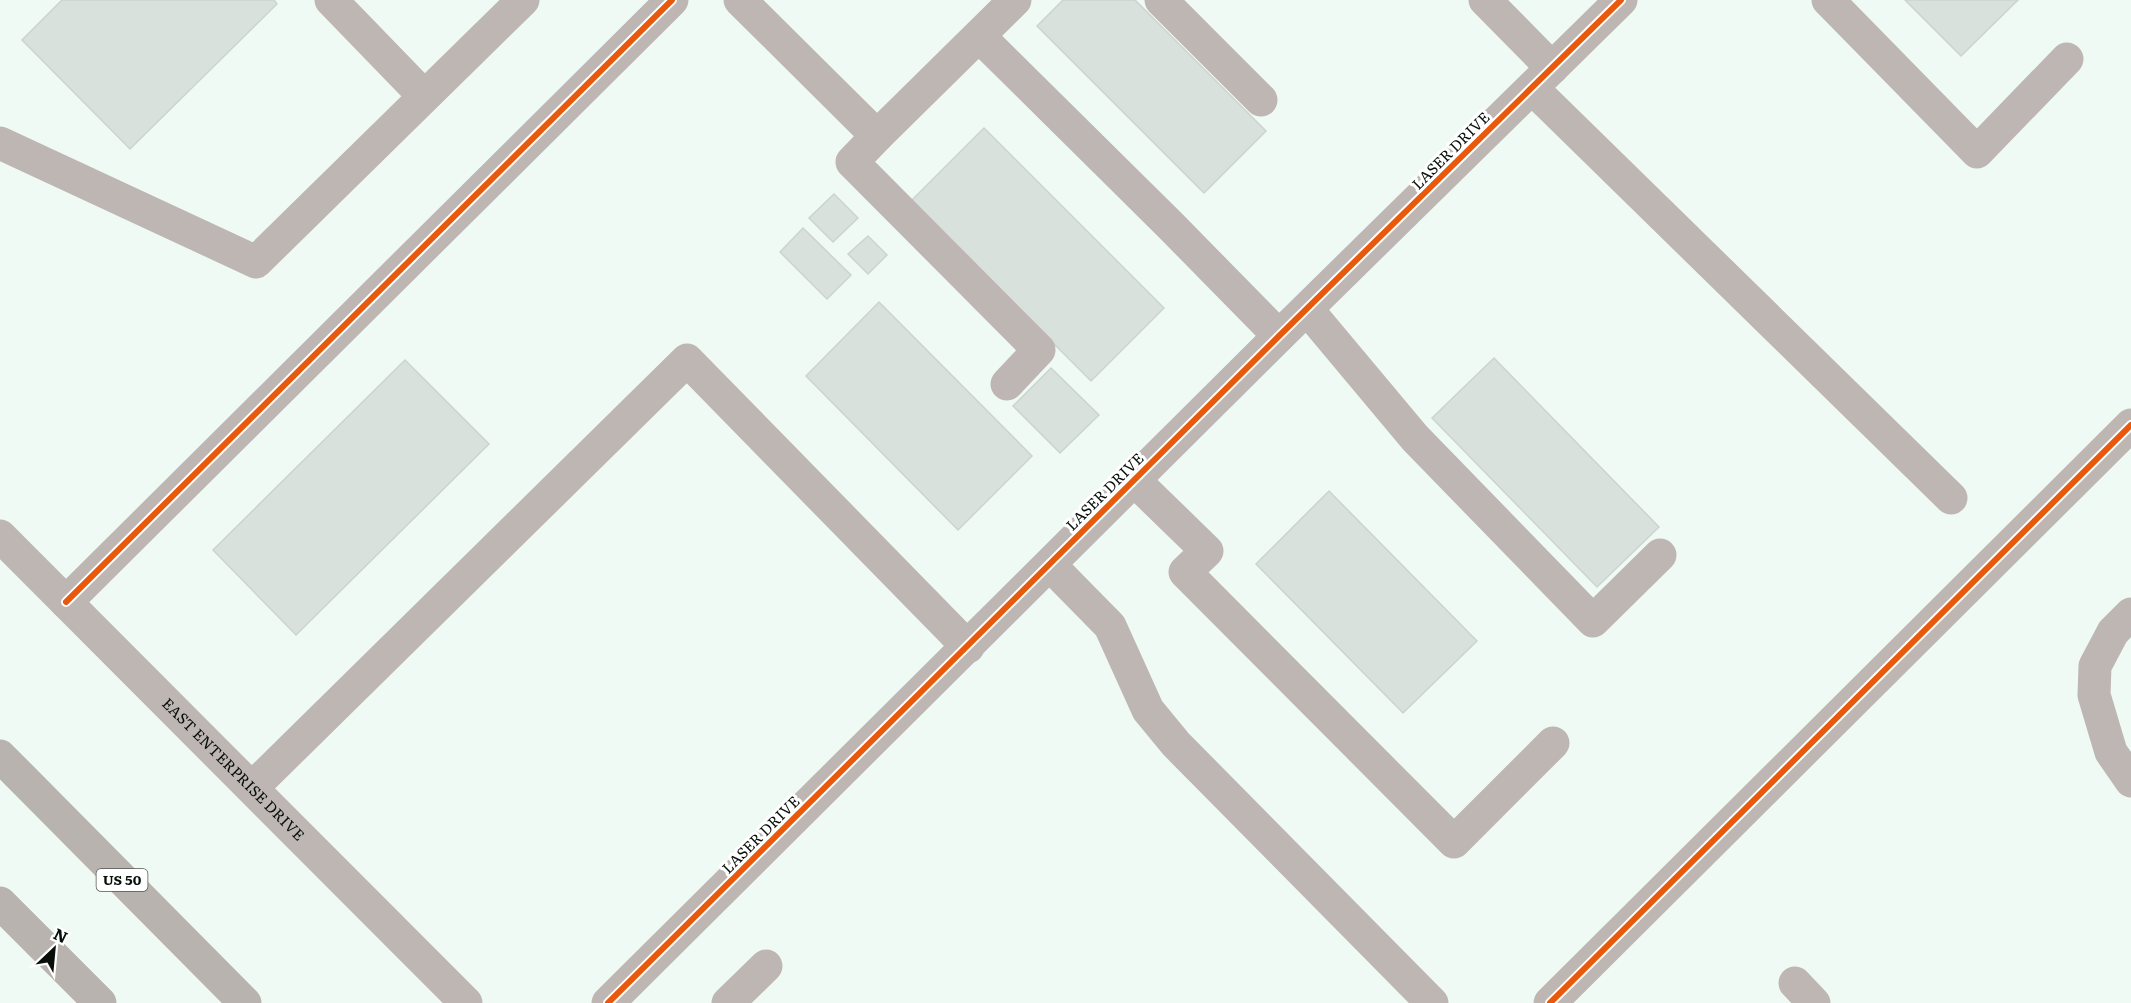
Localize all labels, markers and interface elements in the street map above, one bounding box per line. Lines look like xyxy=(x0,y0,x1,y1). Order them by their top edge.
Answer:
street label: LASER DRIVE xyxy=(1406,106,1494,194)
street label: LASER DRIVE xyxy=(1060,447,1148,535)
street label: EAST ENTERPRISE DRIVE xyxy=(158,692,311,845)
street label: LASER DRIVE xyxy=(716,790,804,878)
road number: US 50 xyxy=(96,869,148,891)
north arrow xyxy=(24,919,84,979)
text: N xyxy=(50,921,72,948)

